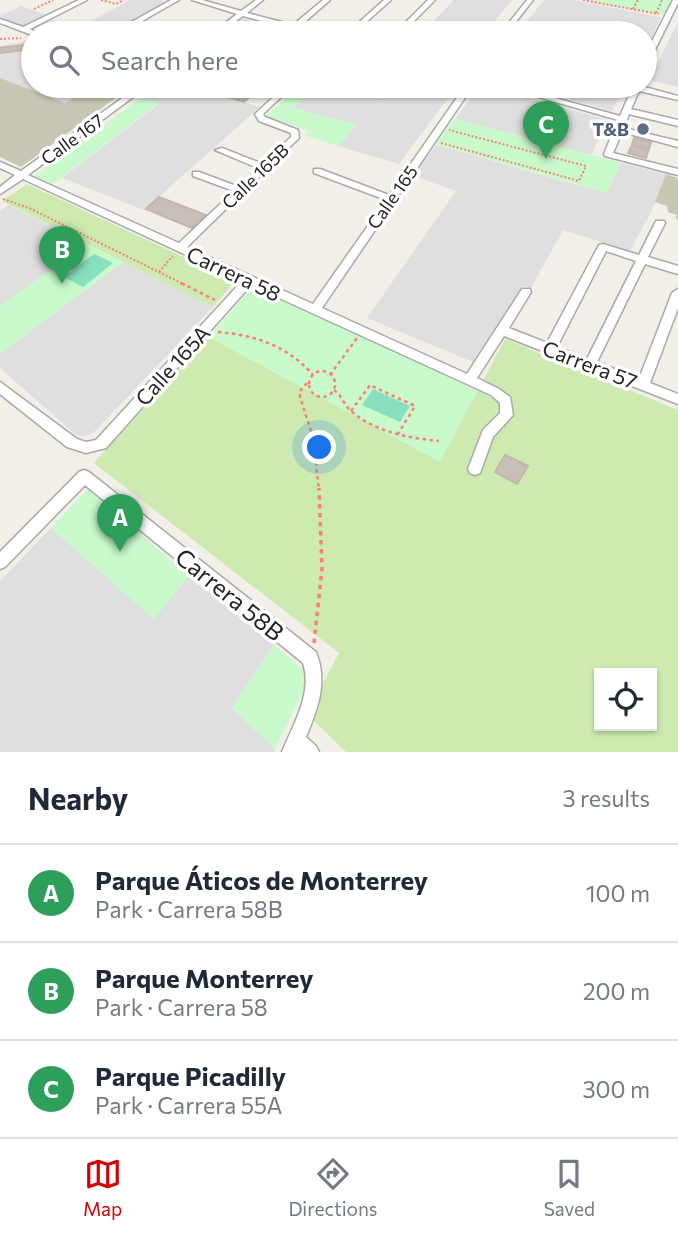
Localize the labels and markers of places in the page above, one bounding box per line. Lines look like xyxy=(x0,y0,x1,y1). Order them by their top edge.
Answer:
pin: C xyxy=(523,101,569,159)
place label: T&B xyxy=(593,118,629,140)
marker: T&B xyxy=(635,121,651,137)
pin: B xyxy=(39,226,85,284)
pin: A xyxy=(97,494,143,552)

